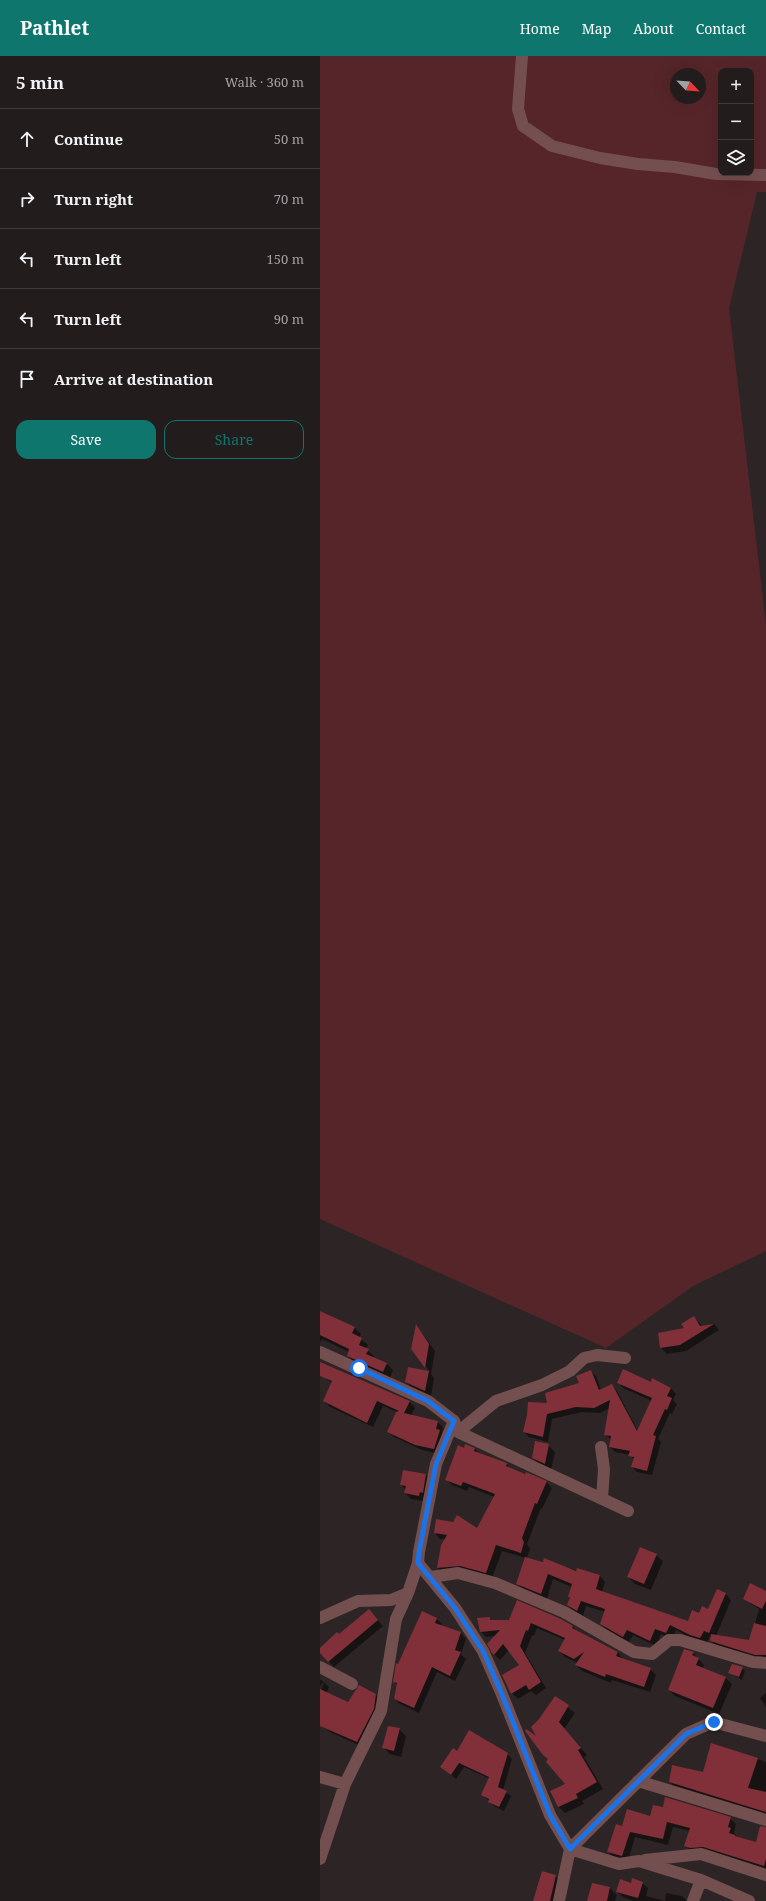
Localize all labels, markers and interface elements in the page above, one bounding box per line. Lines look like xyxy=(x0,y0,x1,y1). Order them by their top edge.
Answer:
text: Pathlet xyxy=(20,15,89,41)
text: Home xyxy=(520,19,560,38)
text: Map xyxy=(582,19,611,38)
text: About xyxy=(633,19,674,38)
text: Contact xyxy=(696,19,746,38)
north arrow xyxy=(670,68,706,104)
map controls xyxy=(718,68,754,176)
button: + xyxy=(718,68,754,104)
text: 5 min xyxy=(16,71,64,94)
text: Walk · 360 m xyxy=(225,73,304,91)
button: − xyxy=(718,104,754,140)
icon: ahead xyxy=(16,128,38,150)
text: Continue xyxy=(54,129,123,149)
text: 50 m xyxy=(274,130,304,148)
button: layers xyxy=(718,140,754,176)
icon: right xyxy=(16,188,38,210)
text: Turn right xyxy=(54,189,133,209)
text: 70 m xyxy=(274,190,304,208)
icon: left xyxy=(16,248,38,270)
text: Turn left xyxy=(54,249,122,269)
text: 150 m xyxy=(267,250,304,268)
icon: left xyxy=(16,308,38,330)
text: Turn left xyxy=(54,309,122,329)
text: 90 m xyxy=(274,310,304,328)
icon: arrive xyxy=(16,368,38,390)
text: Arrive at destination xyxy=(54,369,213,389)
button: Save xyxy=(16,420,156,459)
button: Share xyxy=(164,420,304,459)
route start xyxy=(350,1359,368,1377)
route end xyxy=(705,1713,723,1731)

